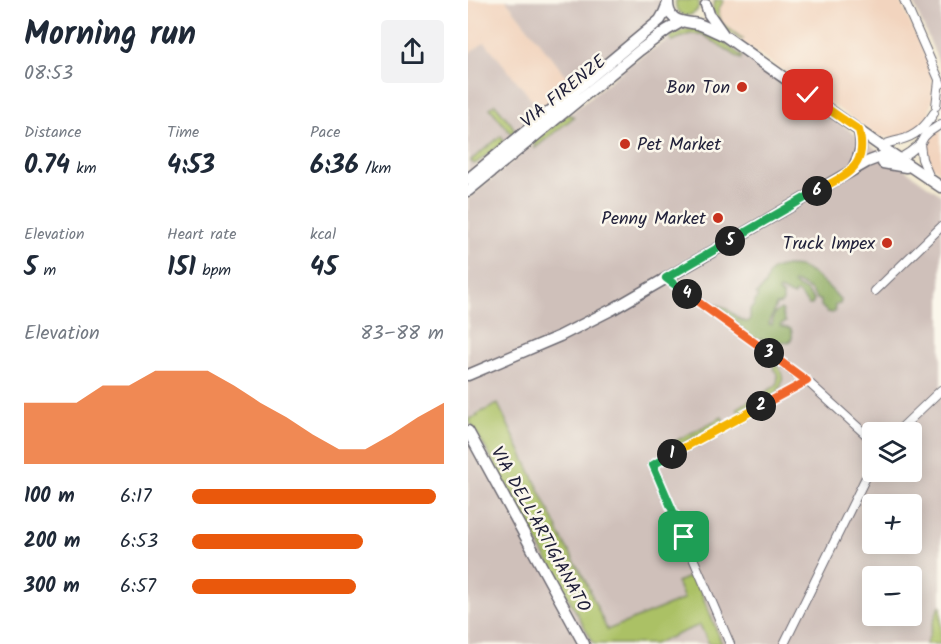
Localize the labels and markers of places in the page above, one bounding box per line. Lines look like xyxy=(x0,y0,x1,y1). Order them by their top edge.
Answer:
pin xyxy=(782,69,833,120)
place label: Bon Ton xyxy=(666,74,730,103)
marker: Bon Ton xyxy=(735,80,749,94)
place label: Pet Market xyxy=(637,131,722,160)
marker: Pet Market xyxy=(618,137,632,151)
pin: 6 xyxy=(802,176,832,206)
place label: Penny Market xyxy=(601,205,707,234)
marker: Penny Market xyxy=(711,211,725,225)
pin: 5 xyxy=(715,226,745,256)
place label: Truck Impex xyxy=(783,230,875,259)
marker: Truck Impex xyxy=(880,236,894,250)
pin: 4 xyxy=(672,279,702,309)
pin: 3 xyxy=(754,338,784,368)
pin: 2 xyxy=(746,391,776,421)
pin: 1 xyxy=(657,439,687,469)
pin xyxy=(658,511,709,562)

